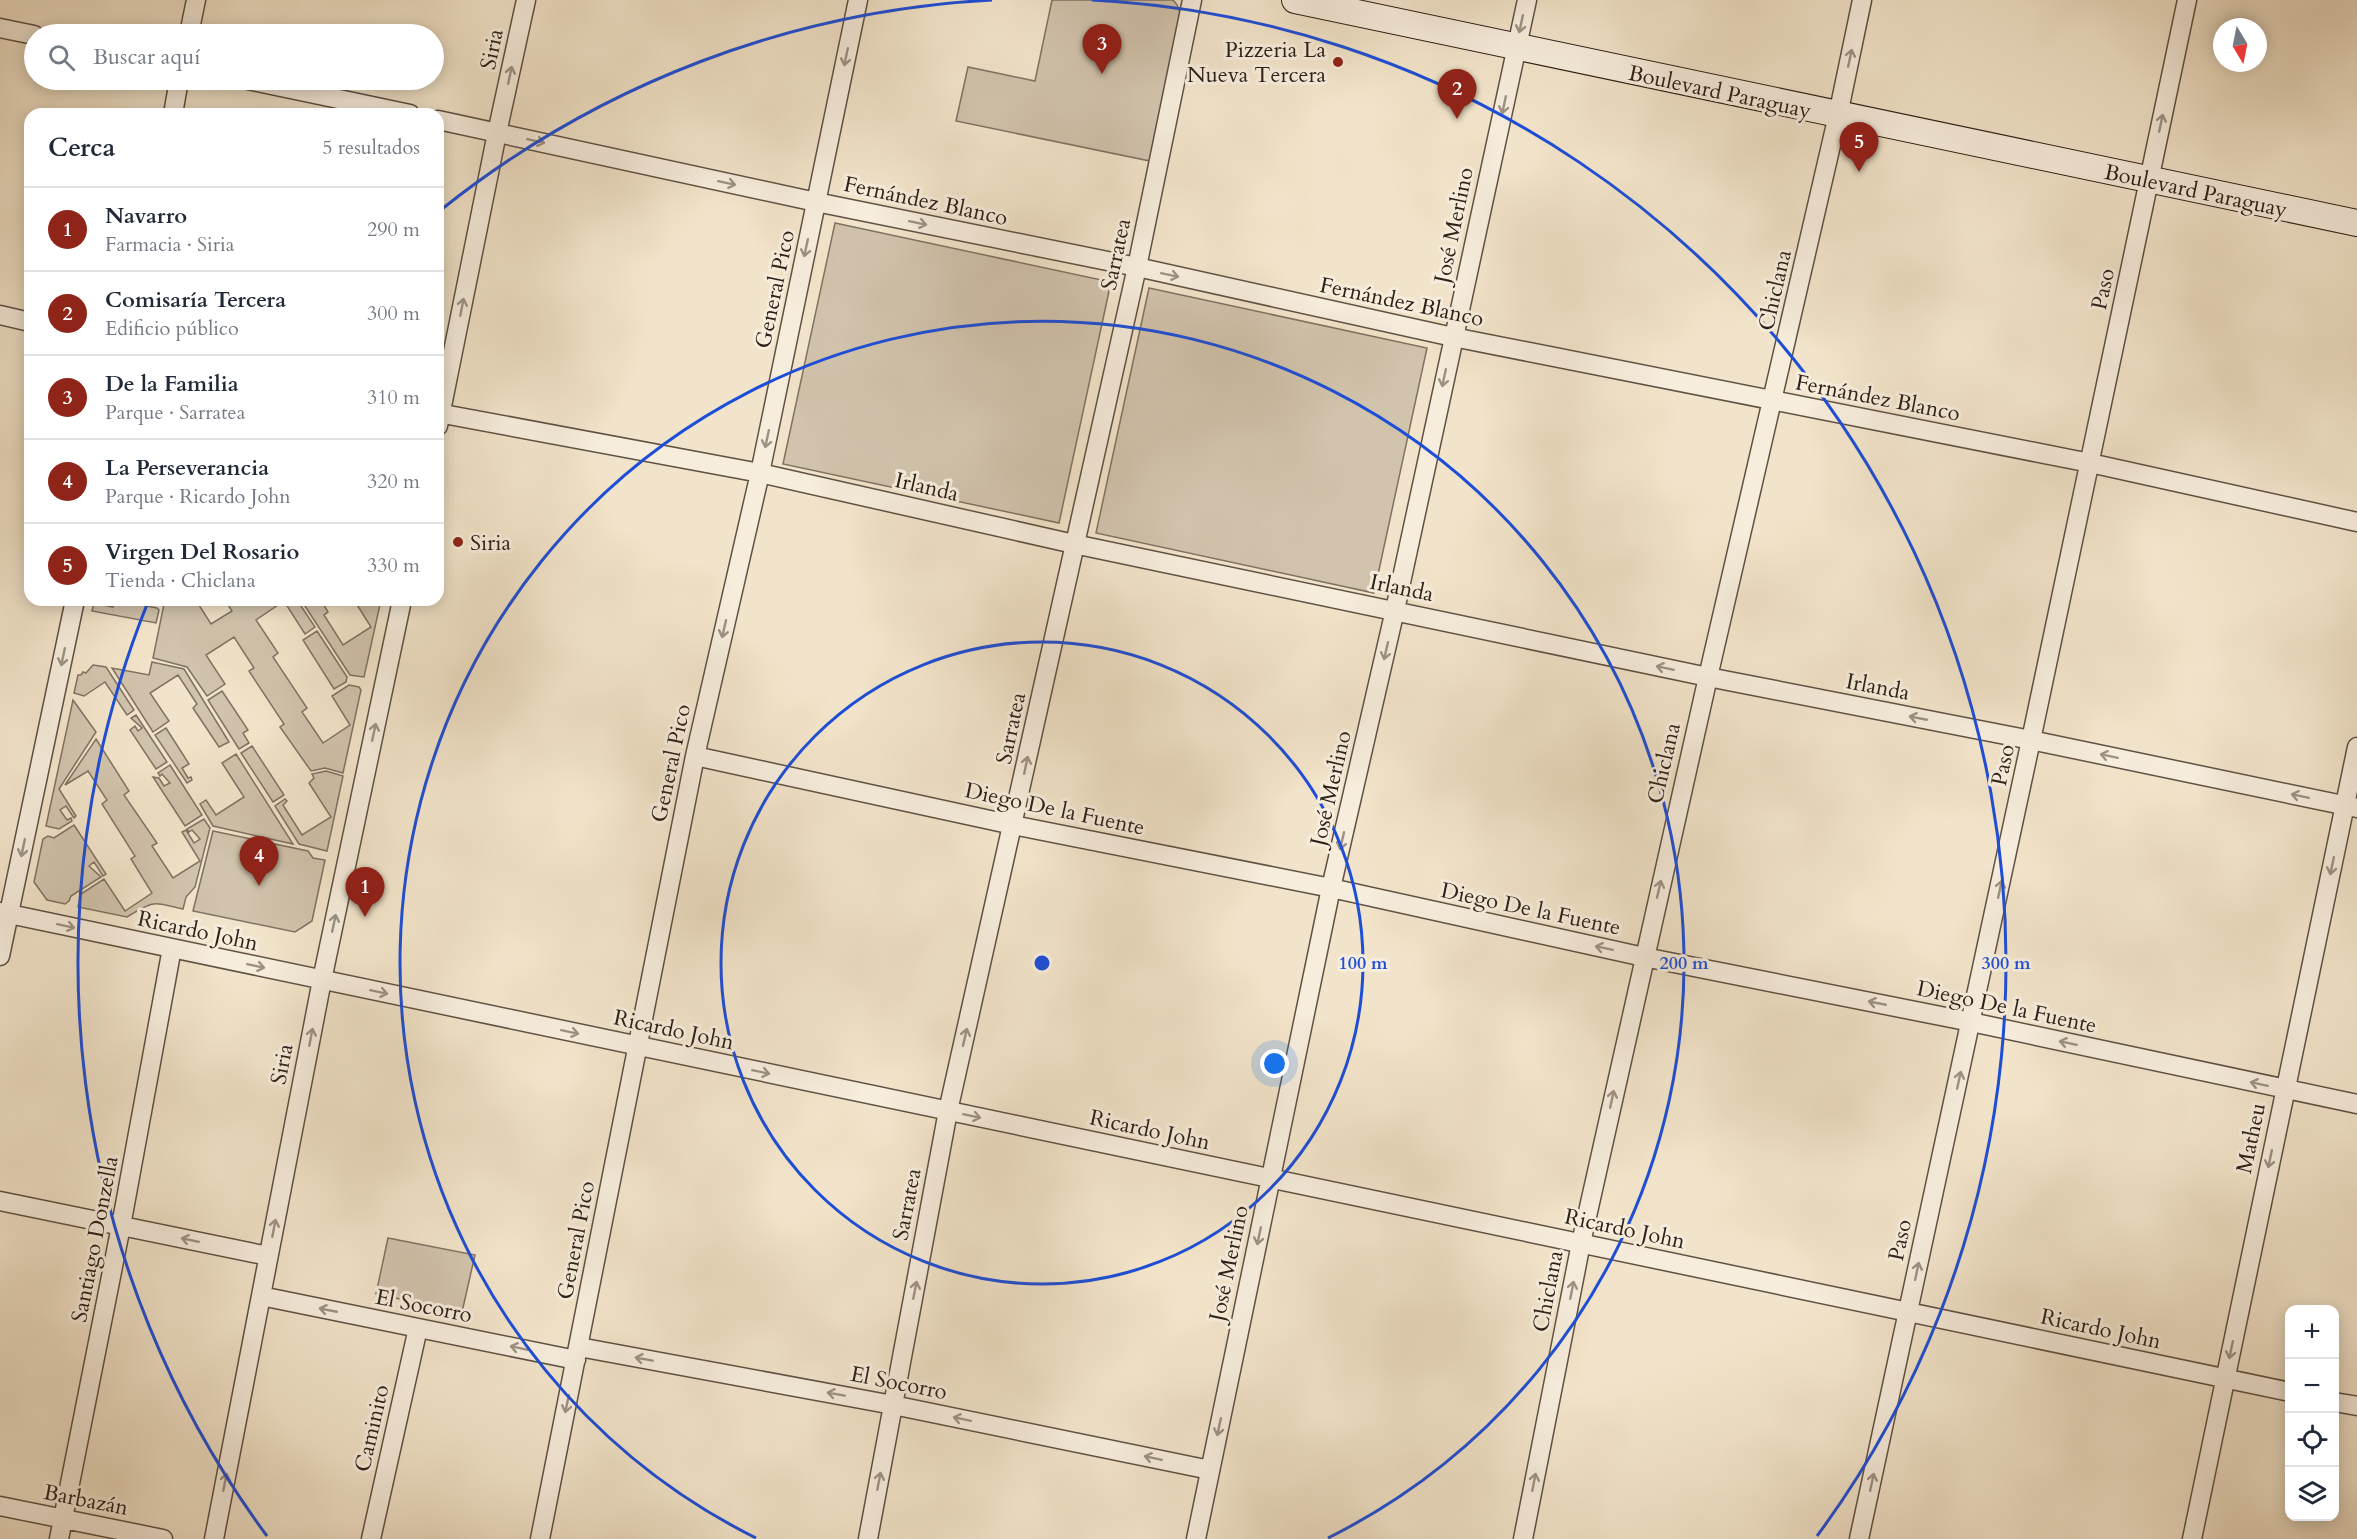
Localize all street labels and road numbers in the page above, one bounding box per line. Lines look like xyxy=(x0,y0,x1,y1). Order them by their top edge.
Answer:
street label: Siria xyxy=(473,26,511,72)
street label: Boulevard Paraguay xyxy=(1626,58,1814,126)
street label: Boulevard Paraguay xyxy=(2102,157,2290,225)
street label: José Merlino xyxy=(1426,165,1481,289)
street label: Fernández Blanco xyxy=(841,169,1011,233)
street label: Sarratea xyxy=(1094,215,1138,293)
street label: General Pico xyxy=(748,227,802,351)
street label: Chiclana xyxy=(1751,246,1799,334)
street label: Paso xyxy=(2084,266,2122,313)
street label: Fernández Blanco xyxy=(1317,270,1487,334)
street label: Fernández Blanco xyxy=(1793,367,1963,429)
street label: Irlanda xyxy=(892,465,962,509)
street label: Irlanda xyxy=(1367,567,1437,609)
street label: Irlanda xyxy=(1843,666,1913,708)
street label: Sarratea xyxy=(989,689,1033,767)
street label: General Pico xyxy=(644,701,698,825)
street label: Chiclana xyxy=(1640,719,1688,807)
street label: José Merlino xyxy=(1302,727,1359,852)
street label: Paso xyxy=(1984,742,2022,789)
street label: Diego De la Fuente xyxy=(962,775,1147,843)
street label: Diego De la Fuente xyxy=(1438,875,1623,943)
street label: Ricardo John xyxy=(135,904,261,958)
street label: Diego De la Fuente xyxy=(1914,973,2099,1041)
street label: Ricardo John xyxy=(611,1003,737,1057)
street label: Siria xyxy=(263,1041,301,1087)
street label: Matheu xyxy=(2229,1100,2273,1176)
street label: Ricardo John xyxy=(1087,1103,1213,1157)
street label: Santiago Donzella xyxy=(64,1153,126,1325)
street label: Sarratea xyxy=(885,1165,929,1243)
street label: General Pico xyxy=(550,1178,602,1302)
street label: Ricardo John xyxy=(1562,1202,1688,1256)
street label: José Merlino xyxy=(1201,1203,1256,1327)
street label: Paso xyxy=(1881,1217,1919,1264)
street label: Chiclana xyxy=(1525,1247,1571,1334)
street label: El Socorro xyxy=(373,1282,475,1330)
street label: Ricardo John xyxy=(2038,1302,2164,1356)
street label: El Socorro xyxy=(848,1359,950,1407)
street label: Caminito xyxy=(347,1382,397,1475)
street label: Barbazán xyxy=(41,1477,131,1523)

